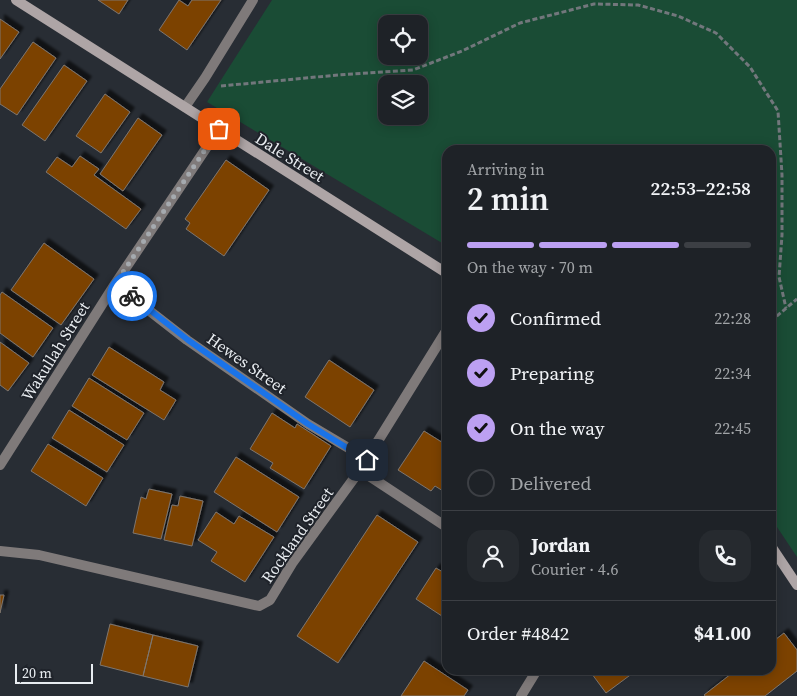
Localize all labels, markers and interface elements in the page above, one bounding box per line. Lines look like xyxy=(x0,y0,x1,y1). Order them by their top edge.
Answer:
map controls xyxy=(378,15,428,125)
button: locate xyxy=(378,15,428,65)
button: layers xyxy=(378,75,428,125)
pin xyxy=(198,108,240,150)
icon: bag xyxy=(205,115,233,143)
street label: Dale Street xyxy=(251,127,329,187)
text: Arriving in xyxy=(467,158,545,180)
text: 22:53–22:58 xyxy=(651,175,751,201)
text: 2 min xyxy=(467,177,549,221)
text: On the way · 70 m xyxy=(467,256,593,278)
courier xyxy=(107,271,157,321)
icon: bike xyxy=(118,282,146,310)
street label: Wakullah Street xyxy=(16,297,95,405)
icon: check xyxy=(467,304,495,332)
text: Confirmed xyxy=(510,305,601,331)
text: 22:28 xyxy=(714,307,751,329)
street label: Hewes Street xyxy=(203,327,292,399)
icon: check xyxy=(467,359,495,387)
text: Preparing xyxy=(510,360,594,386)
text: 22:34 xyxy=(714,362,751,384)
icon: check xyxy=(467,414,495,442)
text: On the way xyxy=(510,415,605,441)
text: 22:45 xyxy=(714,417,751,439)
pin xyxy=(346,439,388,481)
icon: home xyxy=(353,446,381,474)
text: Delivered xyxy=(510,470,591,496)
street label: Rockland Street xyxy=(256,482,339,587)
button: person xyxy=(467,530,519,582)
button: phone xyxy=(699,530,751,582)
text: Jordan xyxy=(531,532,590,558)
text: Courier · 4.6 xyxy=(531,558,619,580)
text: Order #4842 xyxy=(467,620,569,646)
text: $41.00 xyxy=(694,620,751,646)
scale bar xyxy=(15,661,92,684)
text: 20 m xyxy=(22,663,52,683)

